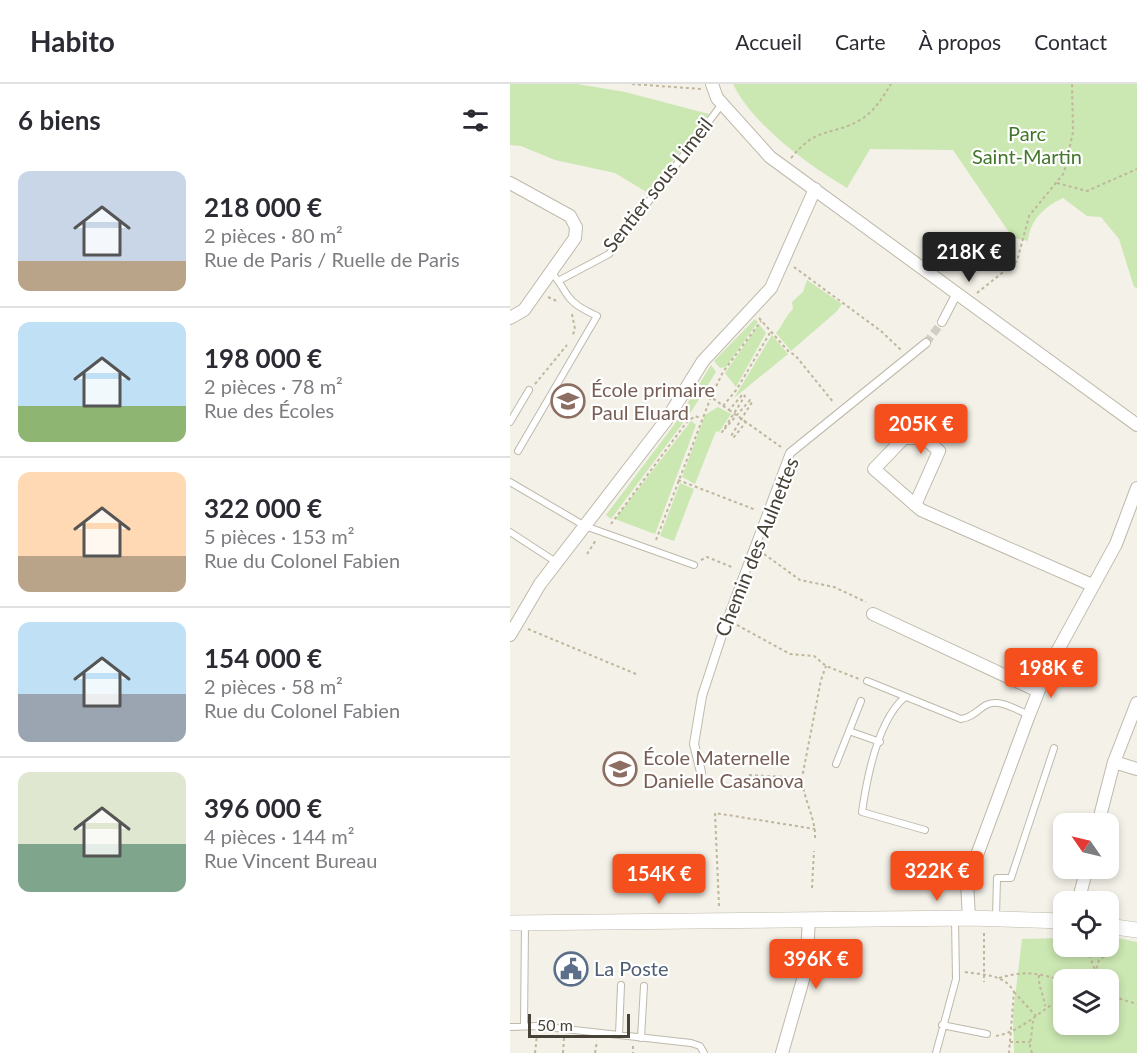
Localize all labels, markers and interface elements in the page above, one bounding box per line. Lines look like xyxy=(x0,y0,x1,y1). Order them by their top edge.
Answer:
text: Habito xyxy=(30,24,115,58)
text: Accueil xyxy=(735,29,802,54)
text: Carte xyxy=(835,29,886,54)
text: À propos xyxy=(919,29,1001,54)
text: Contact xyxy=(1034,29,1107,54)
text: 6 biens xyxy=(18,104,101,136)
icon: filters xyxy=(459,104,492,137)
street label: Sentier sous Limeil xyxy=(597,112,717,256)
park label: Parc Saint-Martin xyxy=(972,121,1082,168)
text: 218 000 € xyxy=(204,191,322,223)
icon: home xyxy=(66,195,138,267)
text: 2 pièces · 80 m² xyxy=(204,223,343,247)
pin: 218K € xyxy=(920,232,1018,283)
text: 218K € xyxy=(937,239,1001,263)
text: Rue de Paris / Ruelle de Paris xyxy=(204,247,460,271)
text: 198 000 € xyxy=(204,342,322,374)
icon: home xyxy=(66,346,138,418)
text: 2 pièces · 78 m² xyxy=(204,374,343,398)
place label: École primaire Paul Eluard xyxy=(591,377,715,424)
school or university icon: École primaire Paul Eluard xyxy=(550,383,586,419)
text: Rue des Écoles xyxy=(204,398,334,422)
pin: 205K € xyxy=(872,404,970,455)
text: 205K € xyxy=(889,411,953,435)
street label: Chemin des Aulnettes xyxy=(709,454,803,640)
text: 322 000 € xyxy=(204,492,322,524)
icon: home xyxy=(66,496,138,568)
text: 5 pièces · 153 m² xyxy=(204,524,354,548)
text: Rue du Colonel Fabien xyxy=(204,548,400,572)
text: 154 000 € xyxy=(204,642,322,674)
icon: home xyxy=(66,646,138,718)
pin: 198K € xyxy=(1002,648,1100,699)
text: 198K € xyxy=(1019,655,1083,679)
text: 2 pièces · 58 m² xyxy=(204,674,343,698)
text: Rue du Colonel Fabien xyxy=(204,698,400,722)
place label: École Maternelle Danielle Casanova xyxy=(643,745,804,792)
school or university icon: École Maternelle Danielle Casanova xyxy=(602,751,638,787)
text: 396 000 € xyxy=(204,792,322,824)
icon: home xyxy=(66,796,138,868)
north arrow xyxy=(1053,813,1119,879)
map controls xyxy=(1053,813,1119,1035)
text: 4 pièces · 144 m² xyxy=(204,824,354,848)
text: Rue Vincent Bureau xyxy=(204,848,377,872)
pin: 322K € xyxy=(888,851,986,902)
pin: 154K € xyxy=(610,854,708,905)
text: 322K € xyxy=(905,858,969,882)
text: 154K € xyxy=(627,861,691,885)
button: locate xyxy=(1053,891,1119,957)
pin: 396K € xyxy=(767,939,865,990)
text: 396K € xyxy=(784,946,848,970)
public building icon: La Poste xyxy=(553,951,589,987)
place label: La Poste xyxy=(594,956,669,980)
button: layers xyxy=(1053,969,1119,1035)
scale bar xyxy=(528,1011,630,1038)
text: 50 m xyxy=(537,1015,573,1034)

